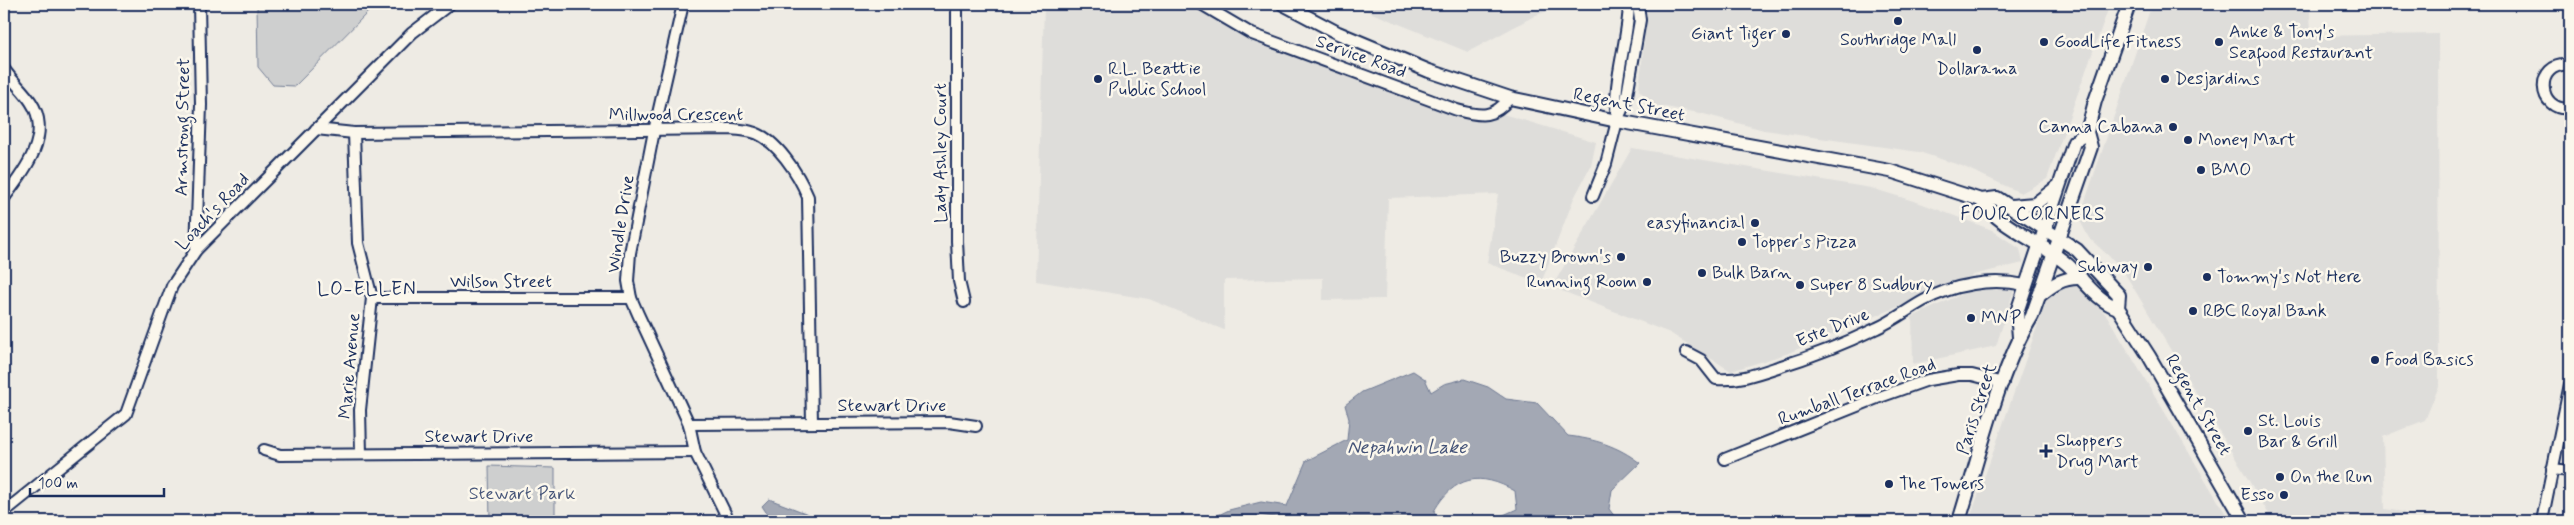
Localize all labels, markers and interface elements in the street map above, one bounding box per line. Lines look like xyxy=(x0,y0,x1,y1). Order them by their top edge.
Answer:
marker: Southridge Mall xyxy=(1892,15,1904,27)
place label: Anke & Tony's Seafood Restaurant xyxy=(2229,20,2373,67)
place label: Giant Tiger xyxy=(1691,22,1777,48)
marker: Giant Tiger xyxy=(1780,28,1792,40)
place label: Southridge Mall xyxy=(1840,28,1956,53)
street label: Service Road xyxy=(1312,30,1410,84)
place label: GoodLife Fitness xyxy=(2054,30,2181,54)
marker: GoodLife Fitness xyxy=(2038,36,2050,48)
marker: Anke & Tony's Seafood Restaurant xyxy=(2213,36,2225,48)
marker: Dollarama xyxy=(1971,44,1983,56)
place label: R.L. Beattie Public School xyxy=(1108,57,1206,102)
place label: Dollarama xyxy=(1936,57,2018,81)
street label: Armstrong Street xyxy=(170,58,198,196)
place label: Desjardins xyxy=(2175,67,2260,91)
marker: R.L. Beattie Public School xyxy=(1092,73,1104,85)
marker: Desjardins xyxy=(2159,73,2171,85)
street label: Regent Street xyxy=(1571,82,1687,130)
street label: Lady Ashley Court xyxy=(929,83,953,223)
street label: Millwood Crescent xyxy=(609,103,744,127)
place label: Canna Cabana xyxy=(2038,115,2163,139)
marker: Canna Cabana xyxy=(2167,121,2179,133)
place label: Money Mart xyxy=(2198,128,2295,152)
marker: Money Mart xyxy=(2182,134,2194,146)
place label: BMO xyxy=(2211,158,2251,182)
marker: BMO xyxy=(2195,164,2207,176)
street label: Loach's Road xyxy=(171,168,255,256)
street label: Windle Drive xyxy=(601,173,641,275)
district label: FOUR CORNERS xyxy=(1960,202,2106,227)
place label: easyfinancial xyxy=(1646,211,1745,235)
marker: easyfinancial xyxy=(1749,217,1761,229)
place label: Topper's Pizza xyxy=(1752,230,1857,254)
marker: Topper's Pizza xyxy=(1736,236,1748,248)
place label: Buzzy Brown's xyxy=(1500,245,1611,269)
marker: Buzzy Brown's xyxy=(1615,251,1627,263)
place label: Subway xyxy=(2077,255,2138,279)
place label: Bulk Barn xyxy=(1712,261,1791,285)
marker: Subway xyxy=(2142,261,2154,273)
place label: Tommy's Not Here xyxy=(2217,265,2361,289)
marker: Bulk Barn xyxy=(1696,267,1708,279)
street label: Wilson Street xyxy=(450,270,552,294)
place label: Running Room xyxy=(1527,270,1637,296)
marker: Tommy's Not Here xyxy=(2201,271,2213,283)
place label: Super 8 Sudbury xyxy=(1810,273,1933,297)
marker: Running Room xyxy=(1641,276,1653,288)
district label: LO-ELLEN xyxy=(317,277,417,302)
marker: Super 8 Sudbury xyxy=(1794,279,1806,291)
place label: RBC Royal Bank xyxy=(2203,299,2327,323)
street label: Este Drive xyxy=(1793,303,1873,353)
marker: RBC Royal Bank xyxy=(2187,305,2199,317)
place label: MNP xyxy=(1981,306,2021,330)
street label: Marie Avenue xyxy=(333,312,367,420)
marker: MNP xyxy=(1965,312,1977,324)
place label: Food Basics xyxy=(2385,348,2474,372)
street label: Regent Street xyxy=(2158,350,2237,461)
street label: Rumball Terrace Road xyxy=(1775,352,1939,432)
marker: Food Basics xyxy=(2369,354,2381,366)
street label: Paris Street xyxy=(1951,360,2003,458)
street label: Stewart Drive xyxy=(838,394,946,418)
place label: St. Louis Bar & Grill xyxy=(2258,409,2338,454)
street label: Stewart Drive xyxy=(425,425,533,449)
marker: St. Louis Bar & Grill xyxy=(2242,425,2254,437)
place label: Shoppers Drug Mart xyxy=(2056,429,2139,475)
water label: Nepahwin Lake xyxy=(1347,435,1468,460)
marker: Shoppers Drug Mart xyxy=(2040,445,2052,457)
scale bar xyxy=(30,465,164,497)
place label: On the Run xyxy=(2290,465,2373,489)
marker: On the Run xyxy=(2274,471,2286,483)
place label: The Towers xyxy=(1899,472,1984,496)
text: 100 m xyxy=(38,474,78,494)
marker: The Towers xyxy=(1883,478,1895,490)
park label: Stewart Park xyxy=(469,482,575,506)
place label: Esso xyxy=(2240,483,2274,507)
marker: Esso xyxy=(2278,489,2290,501)

